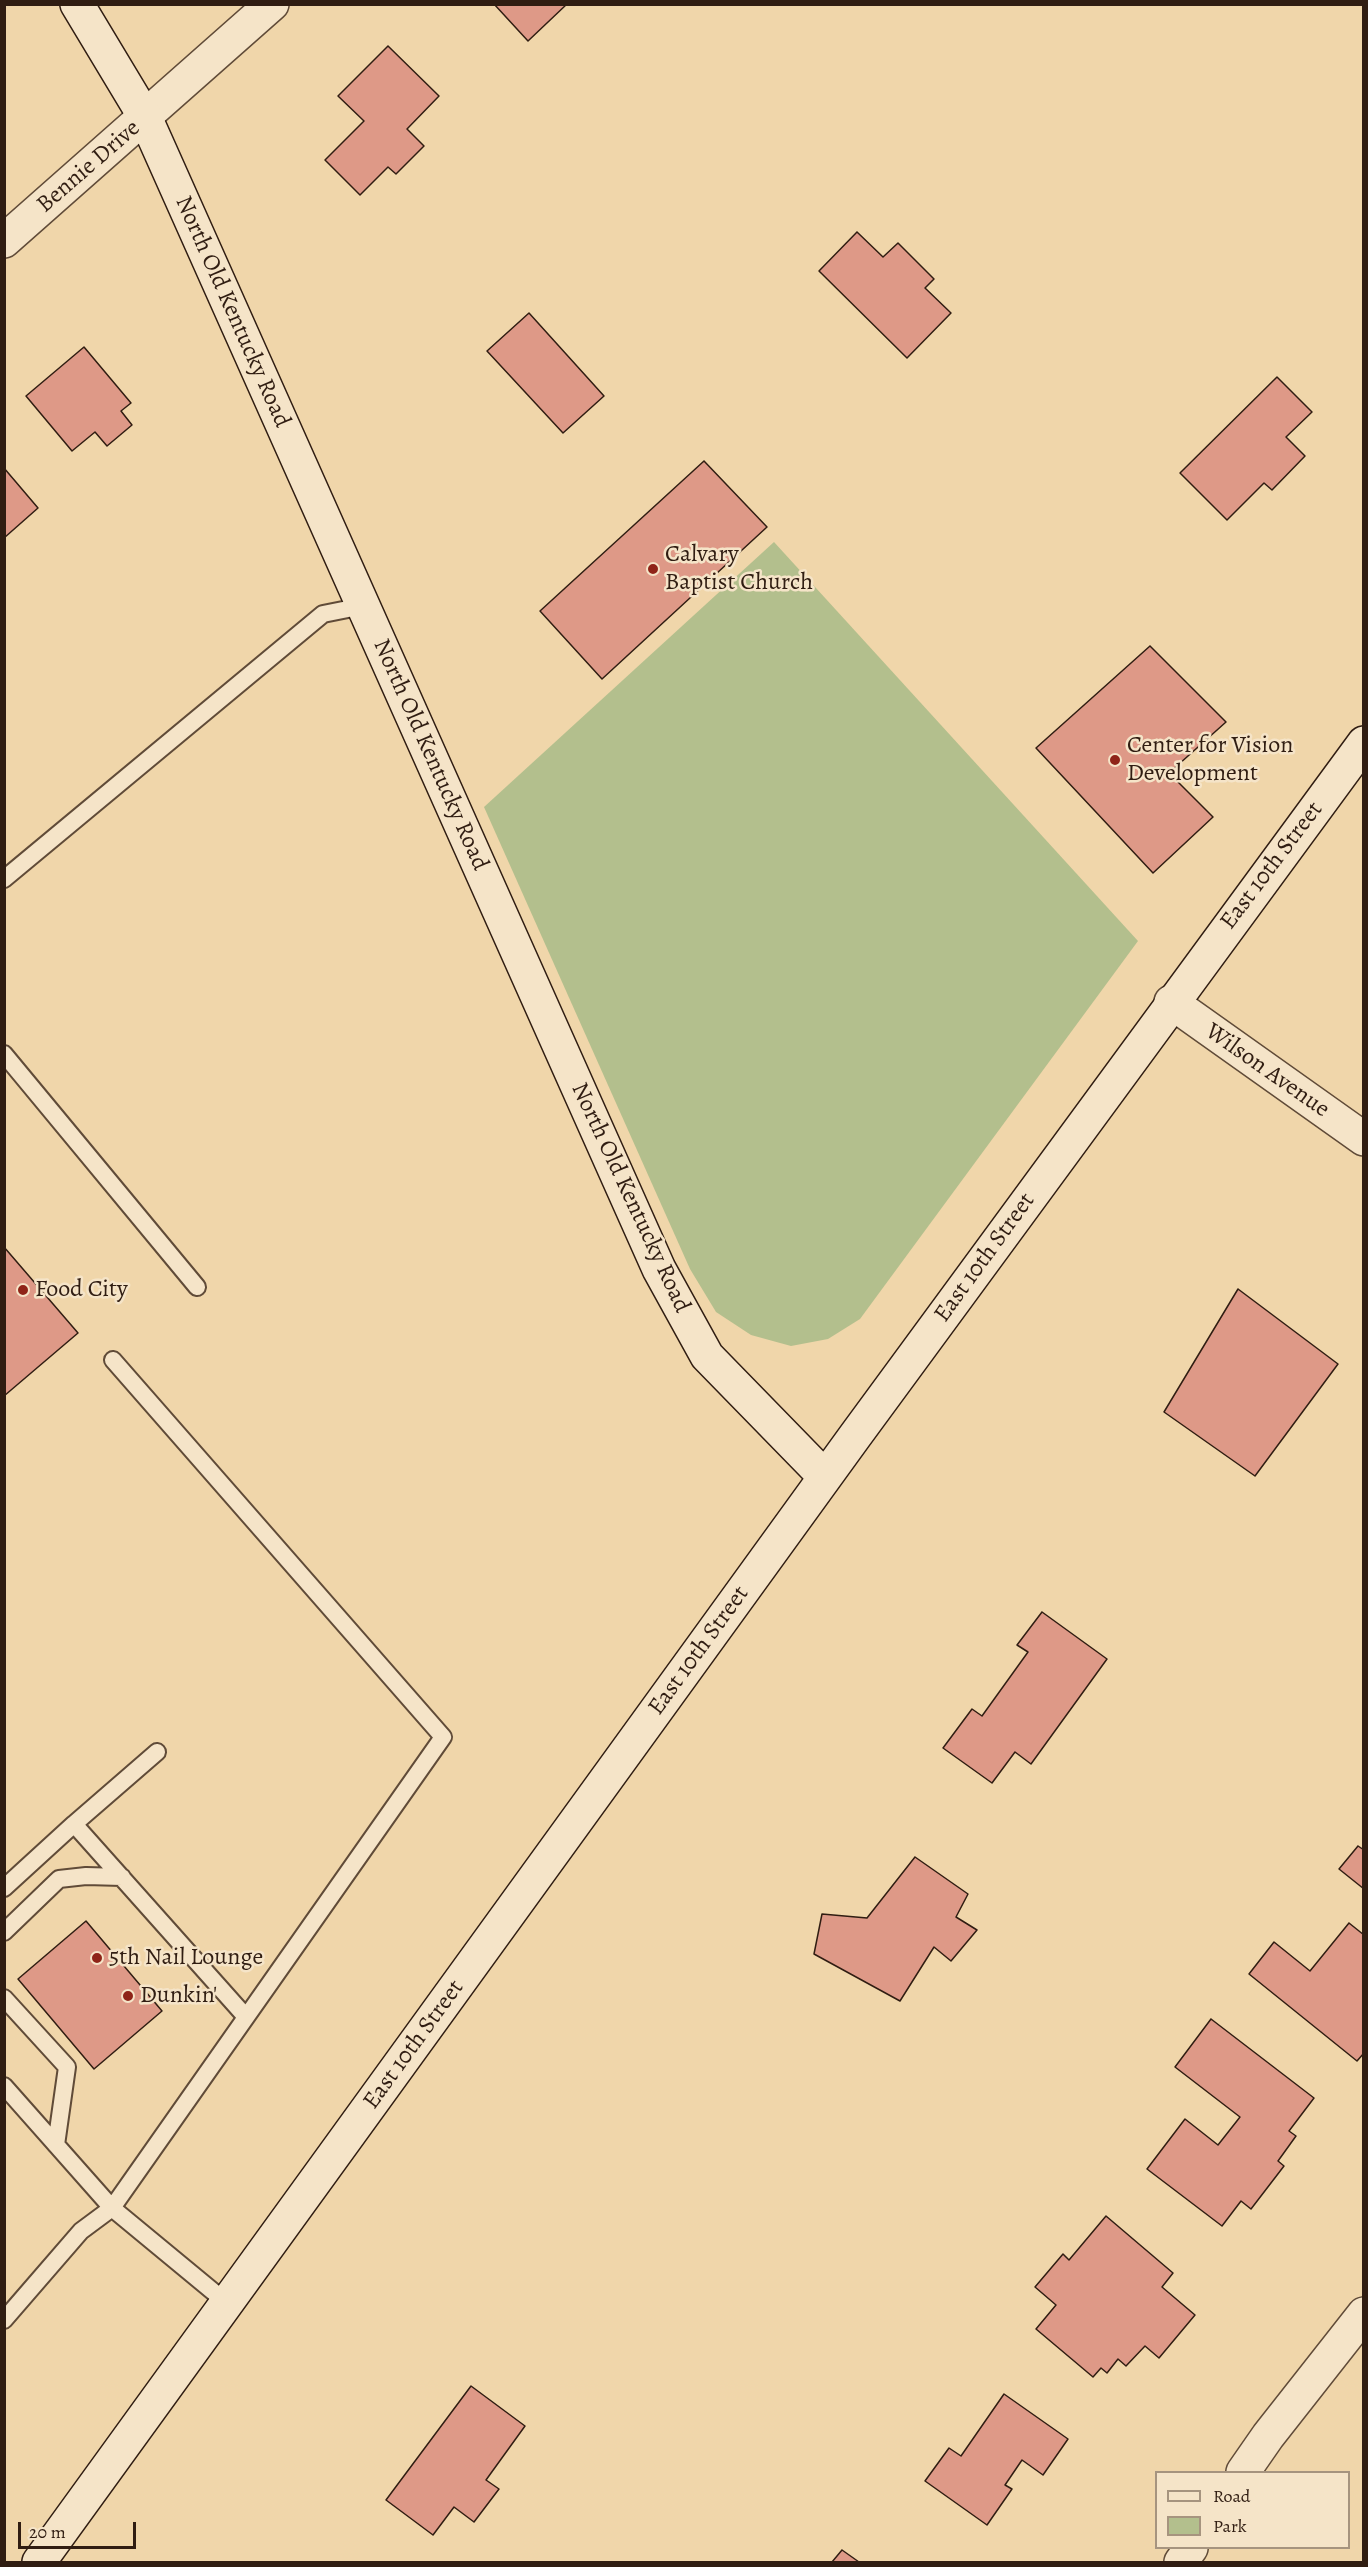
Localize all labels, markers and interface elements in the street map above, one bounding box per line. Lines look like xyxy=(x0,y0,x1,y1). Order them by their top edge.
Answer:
street label: Bennie Drive xyxy=(32,114,146,220)
street label: North Old Kentucky Road xyxy=(168,192,296,432)
place label: Calvary Baptist Church xyxy=(665,541,813,597)
marker: Calvary Baptist Church xyxy=(646,562,660,576)
street label: North Old Kentucky Road xyxy=(366,635,494,875)
place label: Center for Vision Development xyxy=(1127,732,1293,788)
marker: Center for Vision Development xyxy=(1108,753,1122,767)
street label: East 10th Street xyxy=(1215,796,1329,936)
street label: Wilson Avenue xyxy=(1199,1018,1335,1124)
street label: North Old Kentucky Road xyxy=(564,1079,696,1317)
street label: East 10th Street xyxy=(928,1188,1042,1328)
place label: Food City xyxy=(35,1276,128,1304)
marker: Food City xyxy=(16,1283,30,1297)
street label: East 10th Street xyxy=(642,1581,756,1721)
place label: 5th Nail Lounge xyxy=(109,1944,263,1972)
marker: 5th Nail Lounge xyxy=(90,1951,104,1965)
street label: East 10th Street xyxy=(357,1975,471,2115)
place label: Dunkin' xyxy=(140,1982,217,2010)
marker: Dunkin' xyxy=(121,1989,135,2003)
legend xyxy=(1155,2471,1350,2549)
text: Road xyxy=(1213,2484,1250,2508)
scale bar xyxy=(21,2510,140,2548)
text: Park xyxy=(1213,2514,1247,2538)
text: 20 m xyxy=(29,2520,66,2544)

